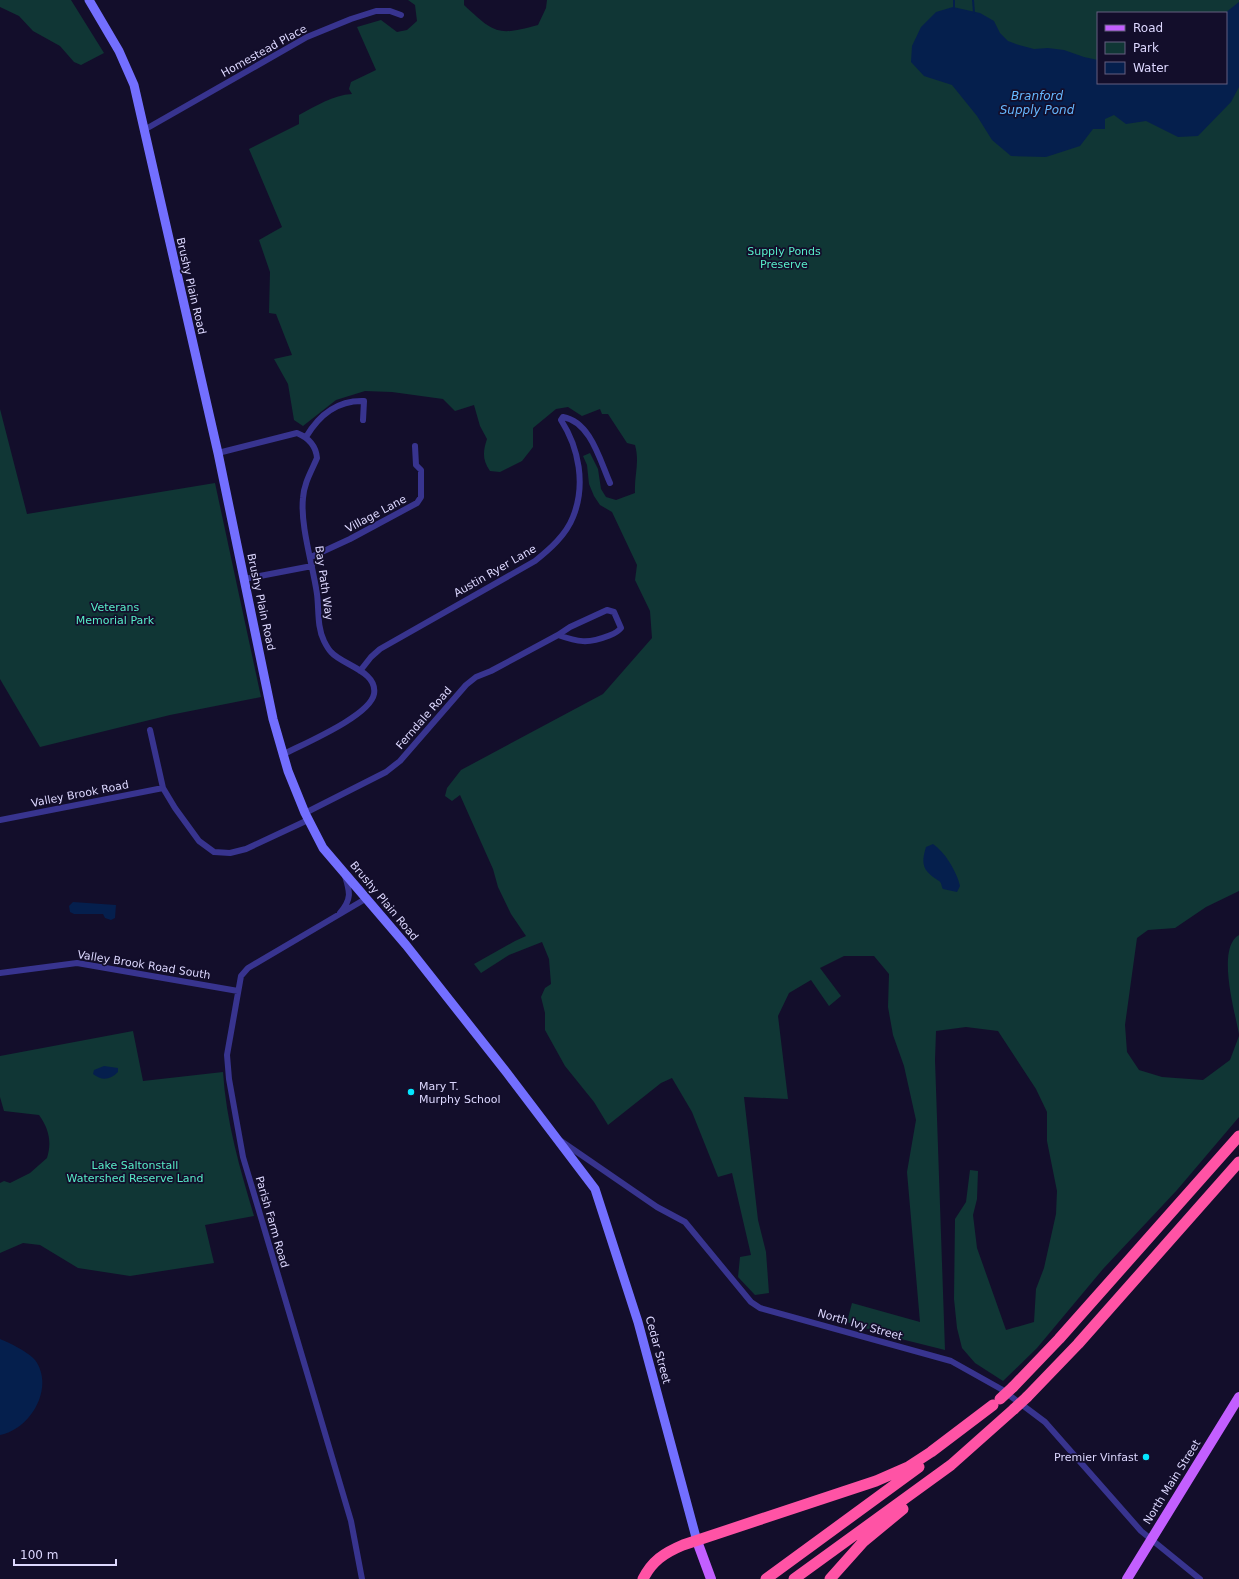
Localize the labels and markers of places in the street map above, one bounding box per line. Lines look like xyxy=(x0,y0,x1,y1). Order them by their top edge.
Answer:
place label: Mary T. Murphy School xyxy=(419,1080,500,1106)
marker: Mary T. Murphy School xyxy=(406,1087,416,1097)
place label: Premier Vinfast xyxy=(1054,1451,1139,1464)
marker: Premier Vinfast xyxy=(1141,1452,1151,1462)

